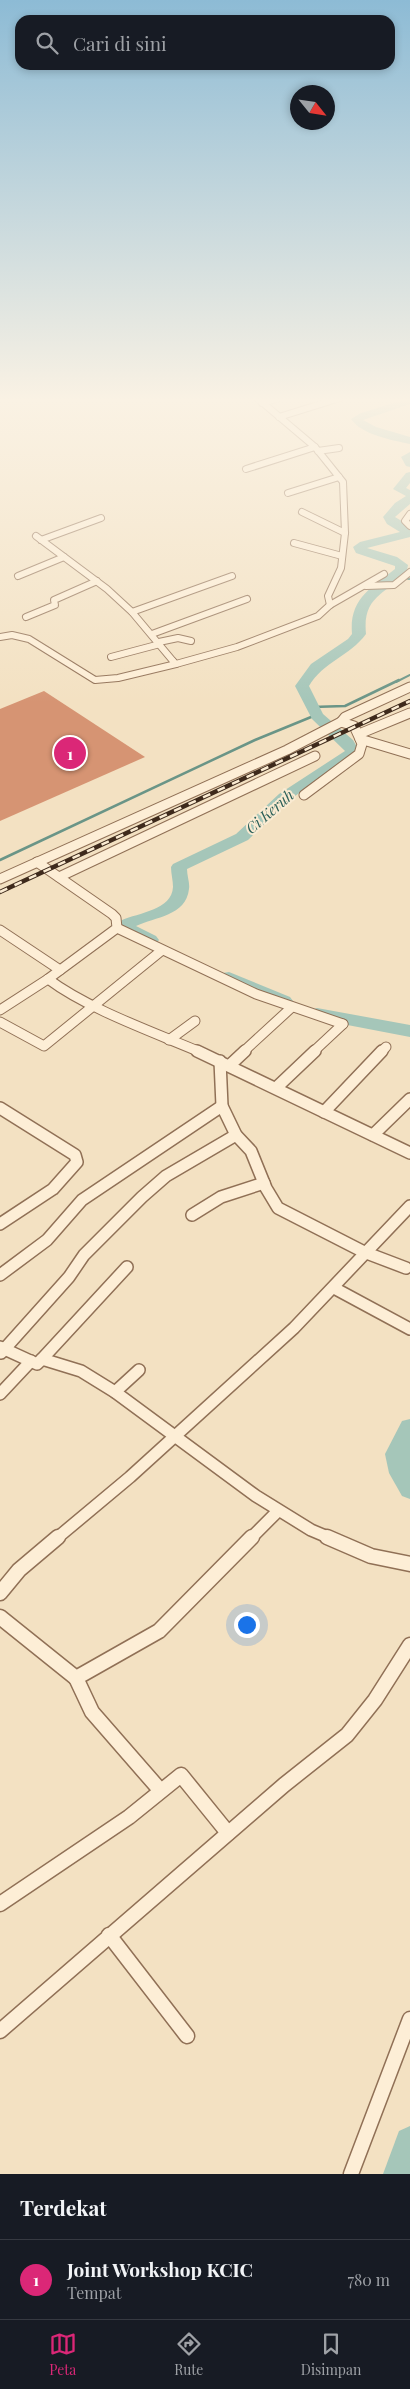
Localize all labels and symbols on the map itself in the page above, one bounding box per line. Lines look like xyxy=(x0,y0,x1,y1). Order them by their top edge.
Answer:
north arrow xyxy=(290,85,335,130)
pin: 1 xyxy=(54,734,86,772)
water label: Ci Keruh xyxy=(241,785,298,838)
your location xyxy=(234,1612,260,1638)

